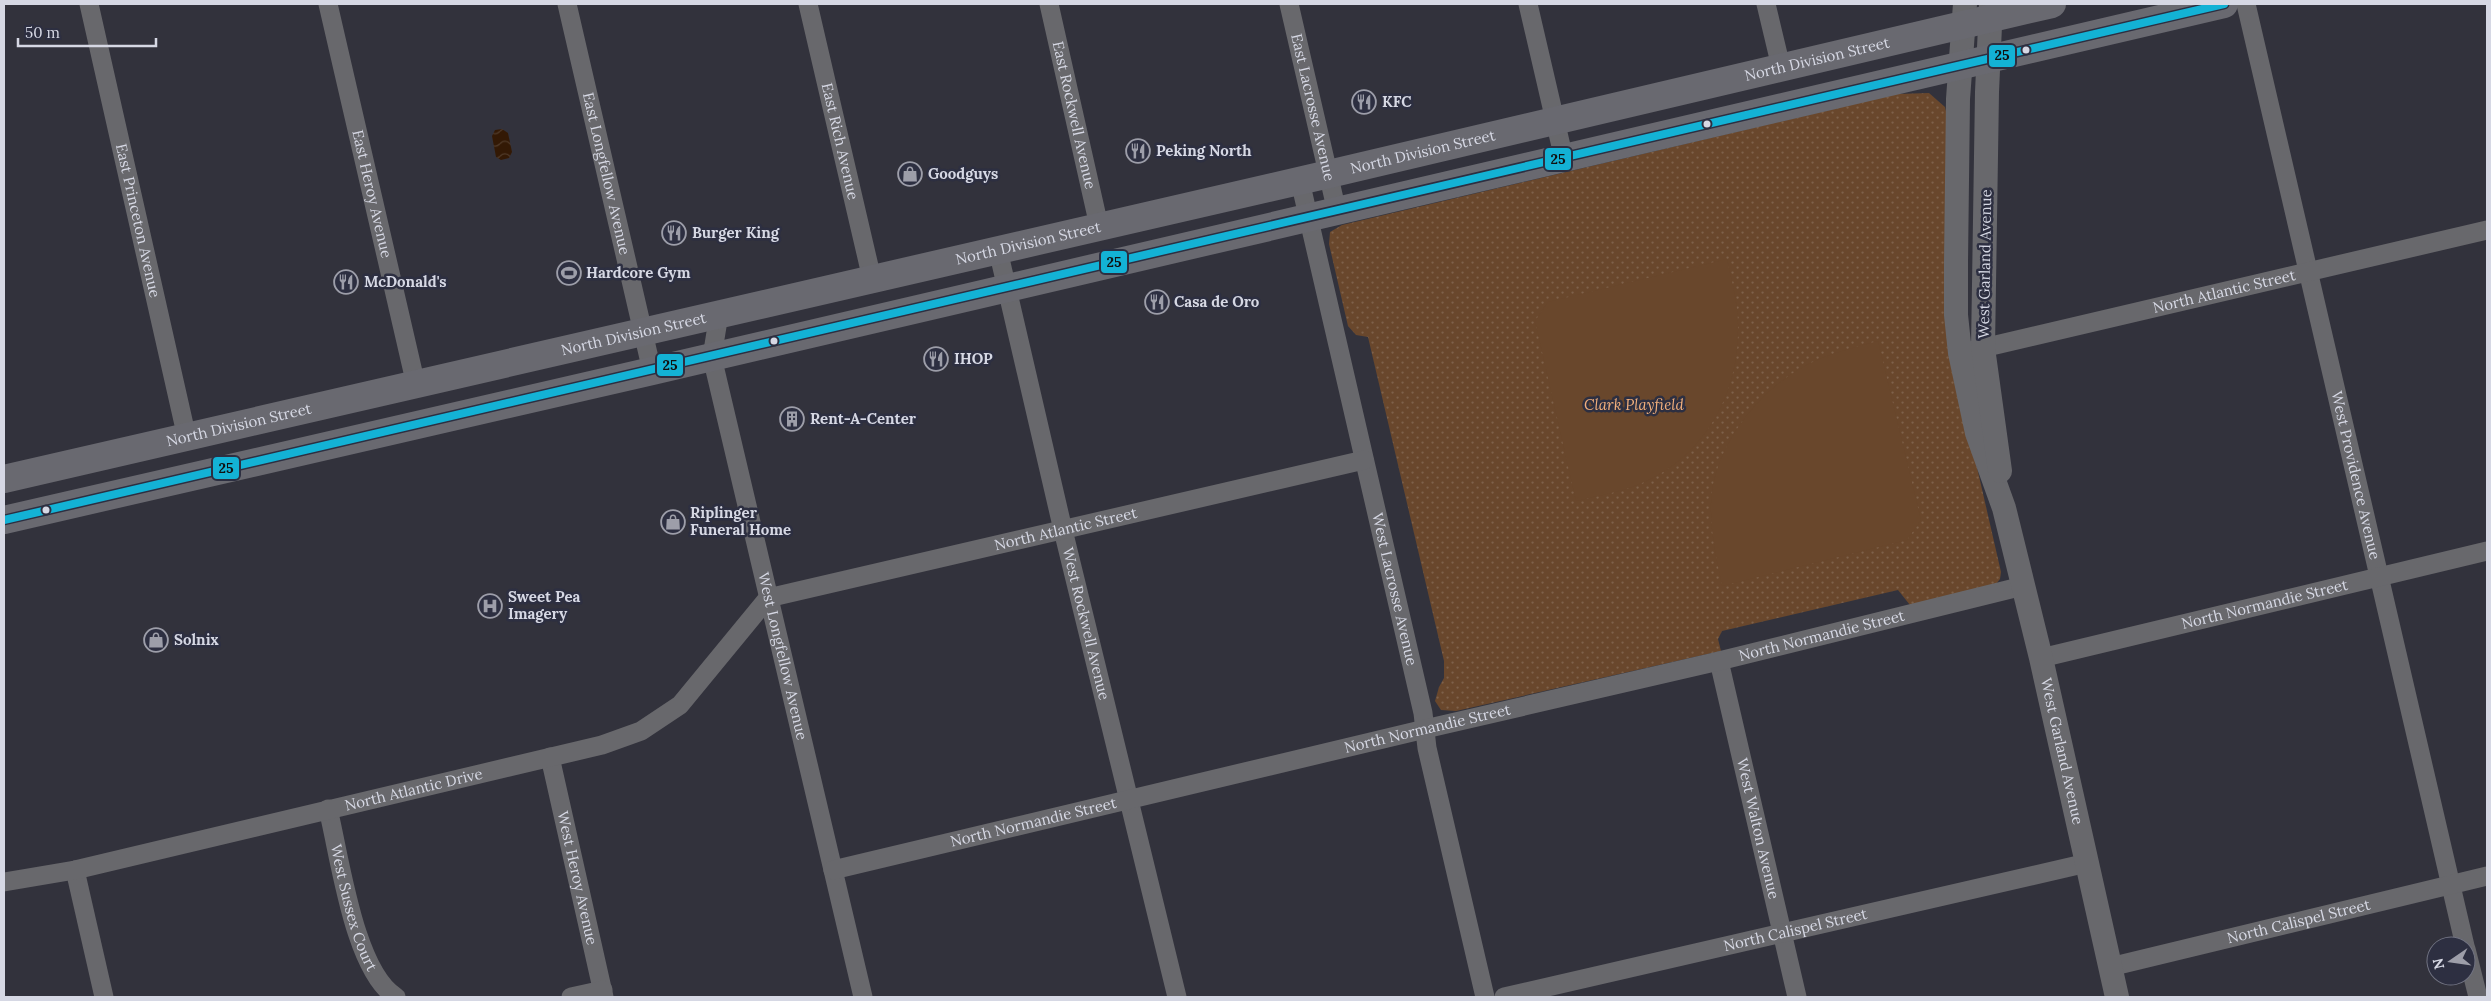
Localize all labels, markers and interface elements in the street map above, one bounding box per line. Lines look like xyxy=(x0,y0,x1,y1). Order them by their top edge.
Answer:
scale bar xyxy=(18,15,155,47)
text: 50 m xyxy=(25,23,60,42)
street label: East Lacrosse Avenue xyxy=(1287,32,1340,183)
street label: North Division Street xyxy=(1743,33,1891,85)
street label: East Rockwell Avenue xyxy=(1049,39,1100,191)
line badge: 25 xyxy=(1988,44,2016,68)
unlabelled marker xyxy=(2021,45,2031,55)
text: 25 xyxy=(1994,46,2010,64)
street label: East Rich Avenue xyxy=(818,81,863,201)
restaurant icon: KFC xyxy=(1351,89,1377,115)
street label: East Longfellow Avenue xyxy=(579,90,635,256)
place label: KFC xyxy=(1382,92,1412,111)
unlabelled marker xyxy=(1702,119,1712,129)
street label: North Division Street xyxy=(1348,125,1497,178)
street label: East Heroy Avenue xyxy=(348,128,396,260)
restaurant icon: Peking North xyxy=(1125,138,1151,164)
place label: Peking North xyxy=(1156,141,1252,160)
street label: East Princeton Avenue xyxy=(112,142,165,299)
line badge: 25 xyxy=(1544,147,1572,171)
text: 25 xyxy=(1550,150,1566,168)
shop icon: Goodguys xyxy=(897,161,923,187)
place label: Goodguys xyxy=(928,164,998,183)
street label: West Garland Avenue xyxy=(1974,189,1995,339)
street label: North Division Street xyxy=(954,217,1103,269)
restaurant icon: Burger King xyxy=(661,220,687,246)
place label: Burger King xyxy=(692,223,780,242)
line badge: 25 xyxy=(1100,250,1128,274)
text: 25 xyxy=(1106,253,1122,271)
sports icon: Hardcore Gym xyxy=(556,260,582,286)
place label: Hardcore Gym xyxy=(586,263,691,282)
street label: North Atlantic Street xyxy=(2151,265,2297,317)
restaurant icon: McDonald's xyxy=(333,269,359,295)
place label: McDonald's xyxy=(364,272,447,291)
restaurant icon: Casa de Oro xyxy=(1144,289,1170,315)
place label: Casa de Oro xyxy=(1174,292,1260,311)
street label: North Division Street xyxy=(559,308,708,359)
unlabelled marker xyxy=(769,336,779,346)
restaurant icon: IHOP xyxy=(923,346,949,372)
place label: IHOP xyxy=(954,349,993,368)
line badge: 25 xyxy=(656,353,684,377)
text: 25 xyxy=(662,356,678,374)
street label: West Providence Avenue xyxy=(2327,389,2385,561)
park label: Clark Playfield xyxy=(1584,395,1685,414)
street label: North Division Street xyxy=(164,399,313,450)
building icon: Rent-A-Center xyxy=(779,406,805,432)
place label: Rent-A-Center xyxy=(810,409,917,428)
line badge: 25 xyxy=(212,456,240,480)
text: 25 xyxy=(218,459,234,477)
place label: Riplinger Funeral Home xyxy=(690,503,791,539)
street label: North Atlantic Street xyxy=(992,503,1139,554)
unlabelled marker xyxy=(41,505,51,515)
shop icon: Riplinger Funeral Home xyxy=(660,509,686,535)
street label: West Lacrosse Avenue xyxy=(1368,511,1422,667)
street label: West Rockwell Avenue xyxy=(1059,545,1114,702)
street label: West Longfellow Avenue xyxy=(754,570,812,742)
street label: North Normandie Street xyxy=(2180,575,2350,633)
place label: Sweet Pea Imagery xyxy=(508,587,581,623)
hospital icon: Sweet Pea Imagery xyxy=(477,593,503,619)
street label: North Normandie Street xyxy=(1737,606,1907,665)
shop icon: Solnix xyxy=(143,627,169,653)
place label: Solnix xyxy=(174,630,219,649)
street label: West Garland Avenue xyxy=(2037,676,2088,826)
street label: North Normandie Street xyxy=(1342,699,1512,757)
street label: West Walton Avenue xyxy=(1733,756,1784,901)
street label: North Atlantic Drive xyxy=(343,764,484,815)
street label: North Normandie Street xyxy=(948,793,1118,851)
street label: West Heroy Avenue xyxy=(553,809,602,947)
street label: West Sussex Court xyxy=(327,843,382,974)
street label: North Calispel Street xyxy=(2225,895,2372,947)
street label: North Calispel Street xyxy=(1722,904,1869,955)
north arrow xyxy=(2426,936,2476,986)
text: N xyxy=(2428,956,2448,971)

